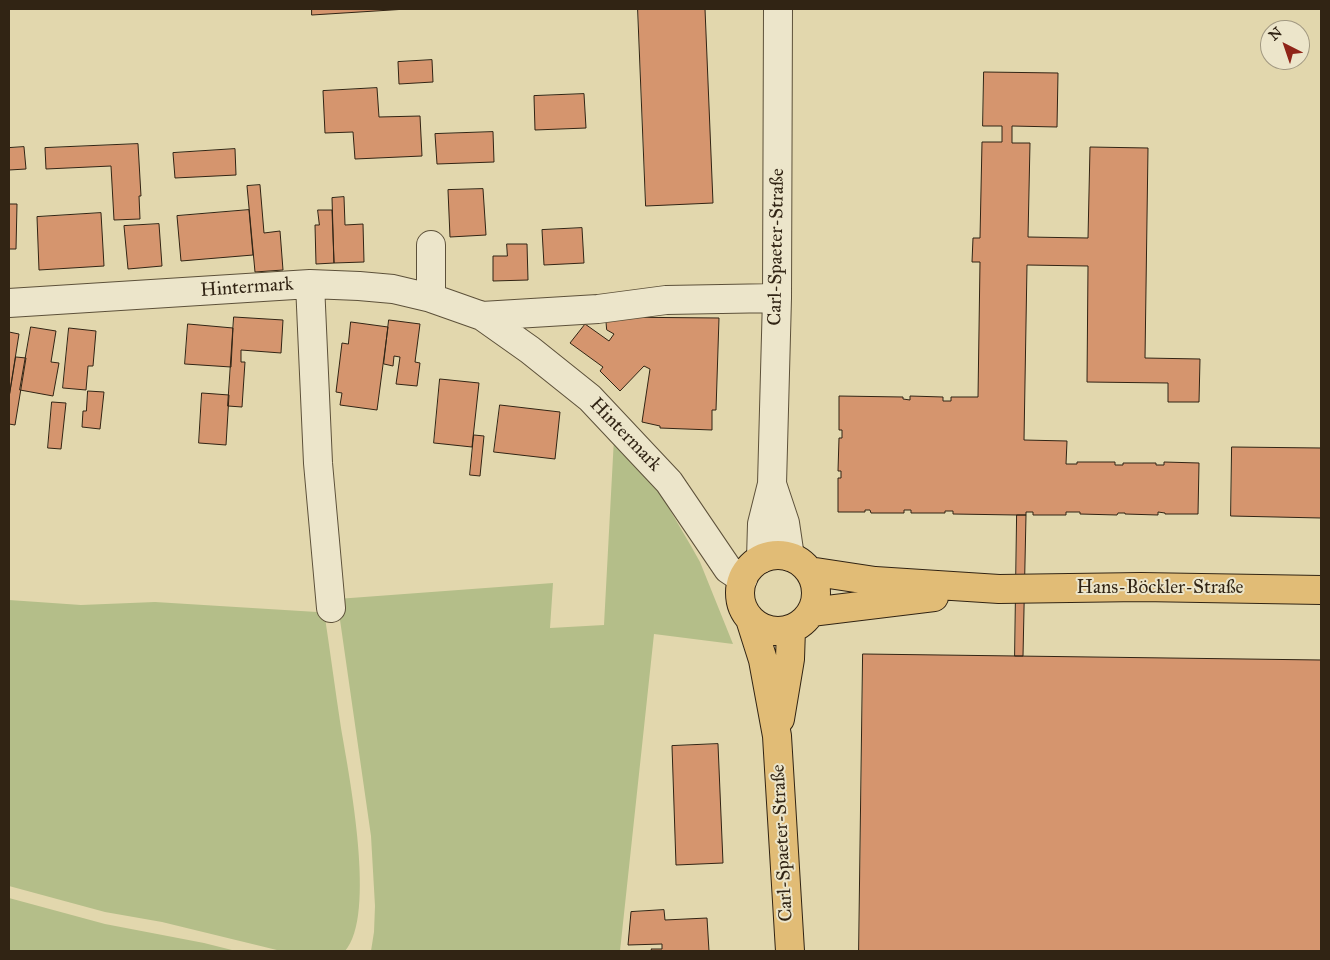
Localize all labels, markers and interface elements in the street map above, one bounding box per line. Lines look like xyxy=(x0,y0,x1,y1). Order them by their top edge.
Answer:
north arrow xyxy=(1260,20,1310,70)
text: N xyxy=(1265,24,1286,44)
street label: Carl-Spaeter-Straße xyxy=(764,168,790,326)
street label: Hintermark xyxy=(200,273,294,303)
street label: Hintermark xyxy=(584,393,666,477)
street label: Hans-Böckler-Straße xyxy=(1076,577,1244,599)
street label: Carl-Spaeter-Straße xyxy=(767,764,799,922)

